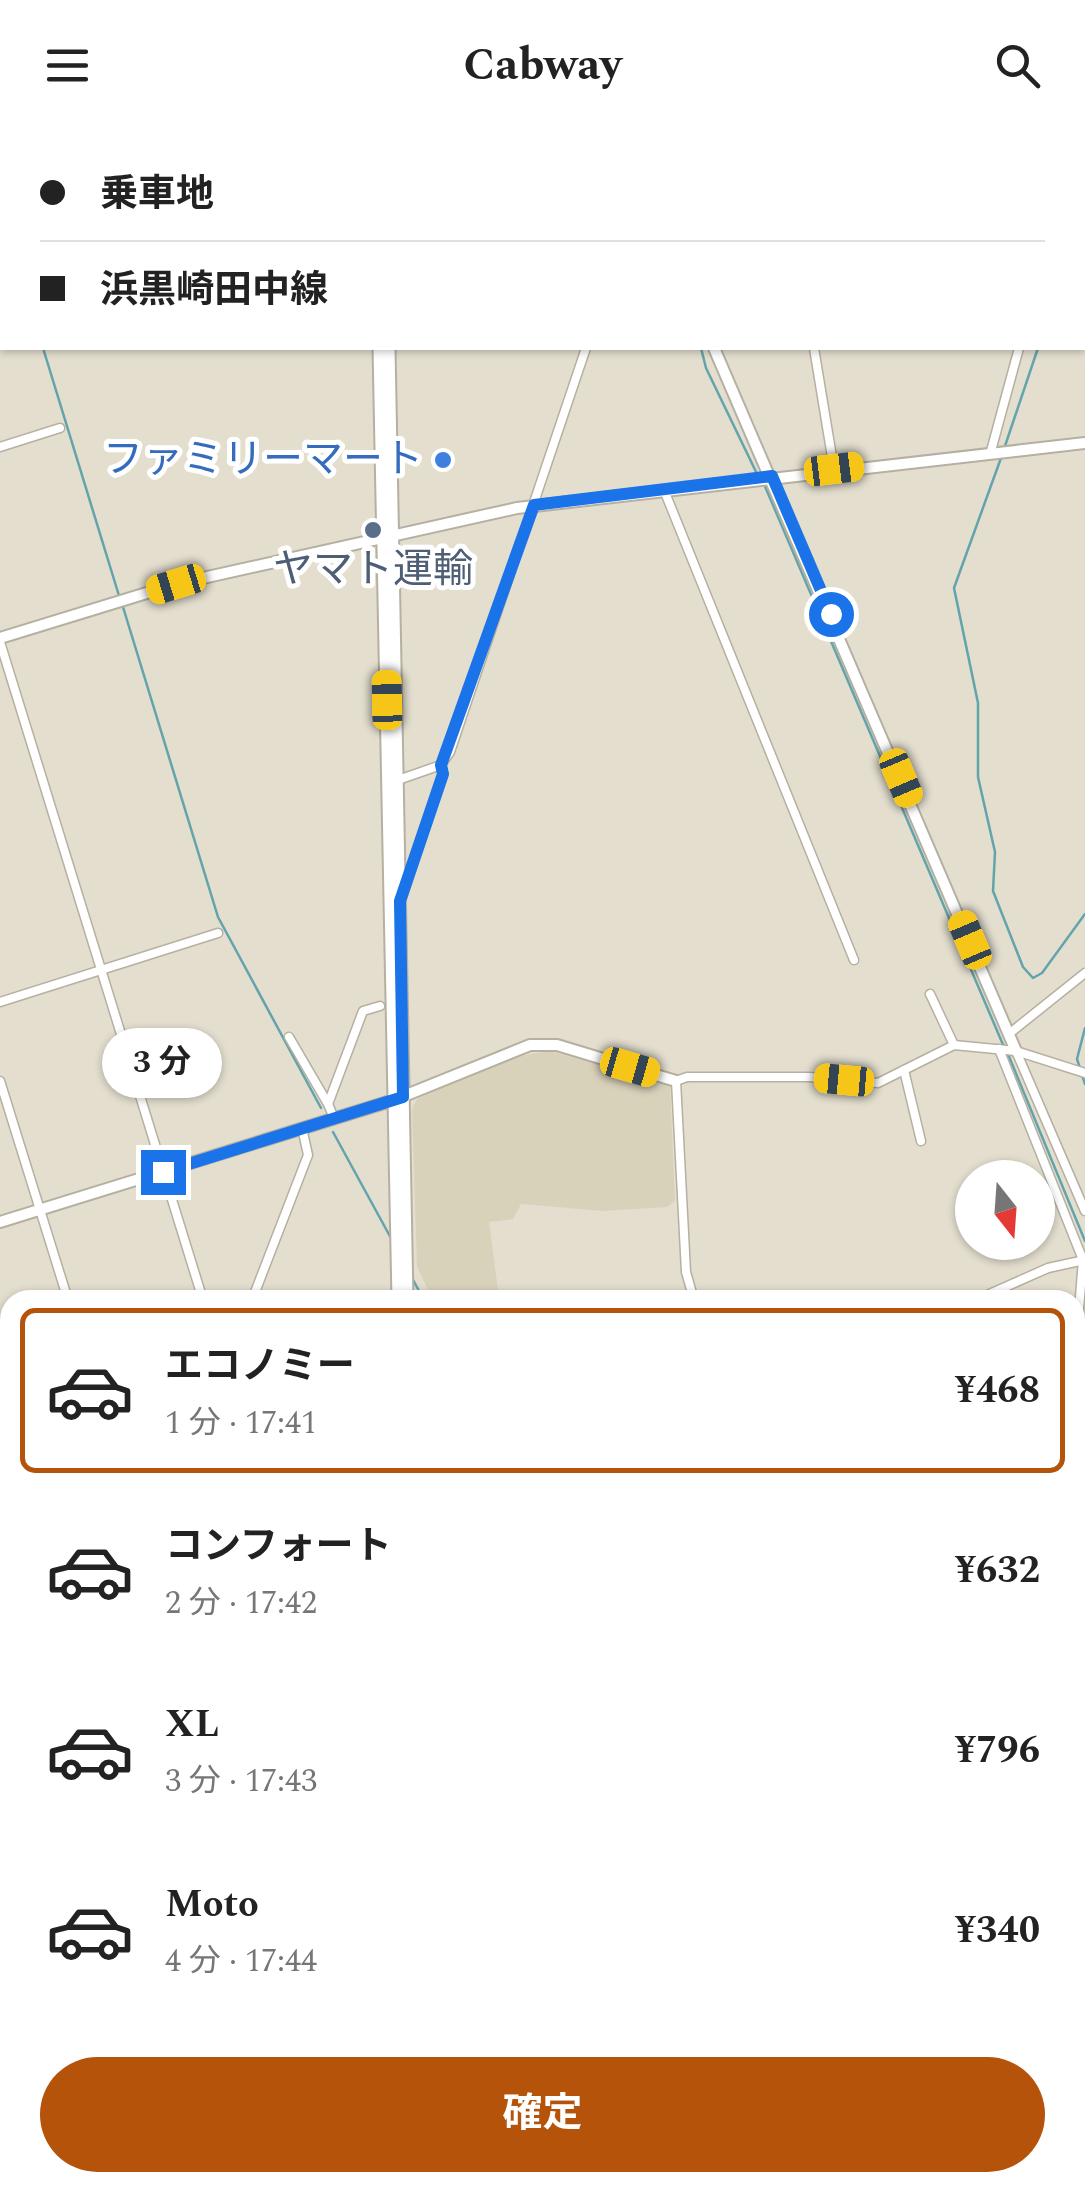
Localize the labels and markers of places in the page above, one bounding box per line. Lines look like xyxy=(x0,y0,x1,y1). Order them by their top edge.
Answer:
place label: ファミリーマート xyxy=(103,430,423,491)
marker: ファミリーマート xyxy=(432,449,454,471)
marker: ヤマト運輸 xyxy=(362,519,384,541)
place label: ヤマト運輸 xyxy=(273,540,473,601)

